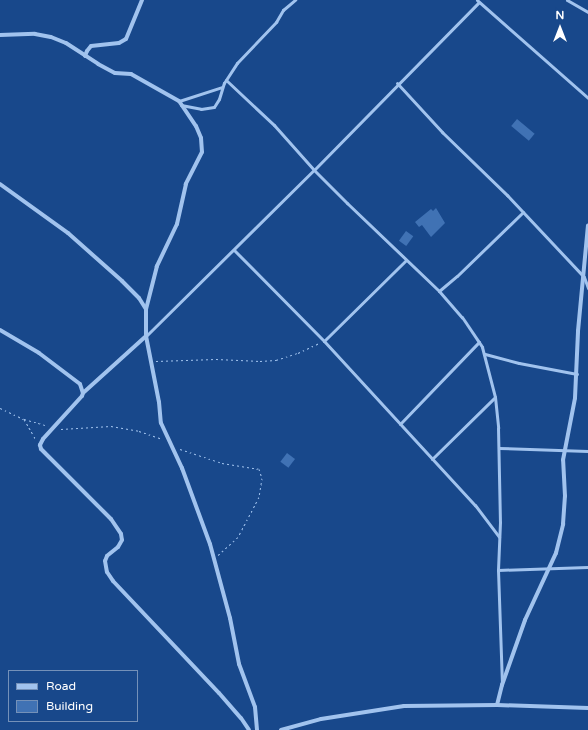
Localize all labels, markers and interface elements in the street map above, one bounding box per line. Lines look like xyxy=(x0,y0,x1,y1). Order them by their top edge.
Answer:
north arrow xyxy=(540,8,580,48)
text: N xyxy=(556,9,564,22)
legend xyxy=(8,670,138,722)
text: Road xyxy=(46,679,76,693)
text: Building xyxy=(46,699,93,713)

